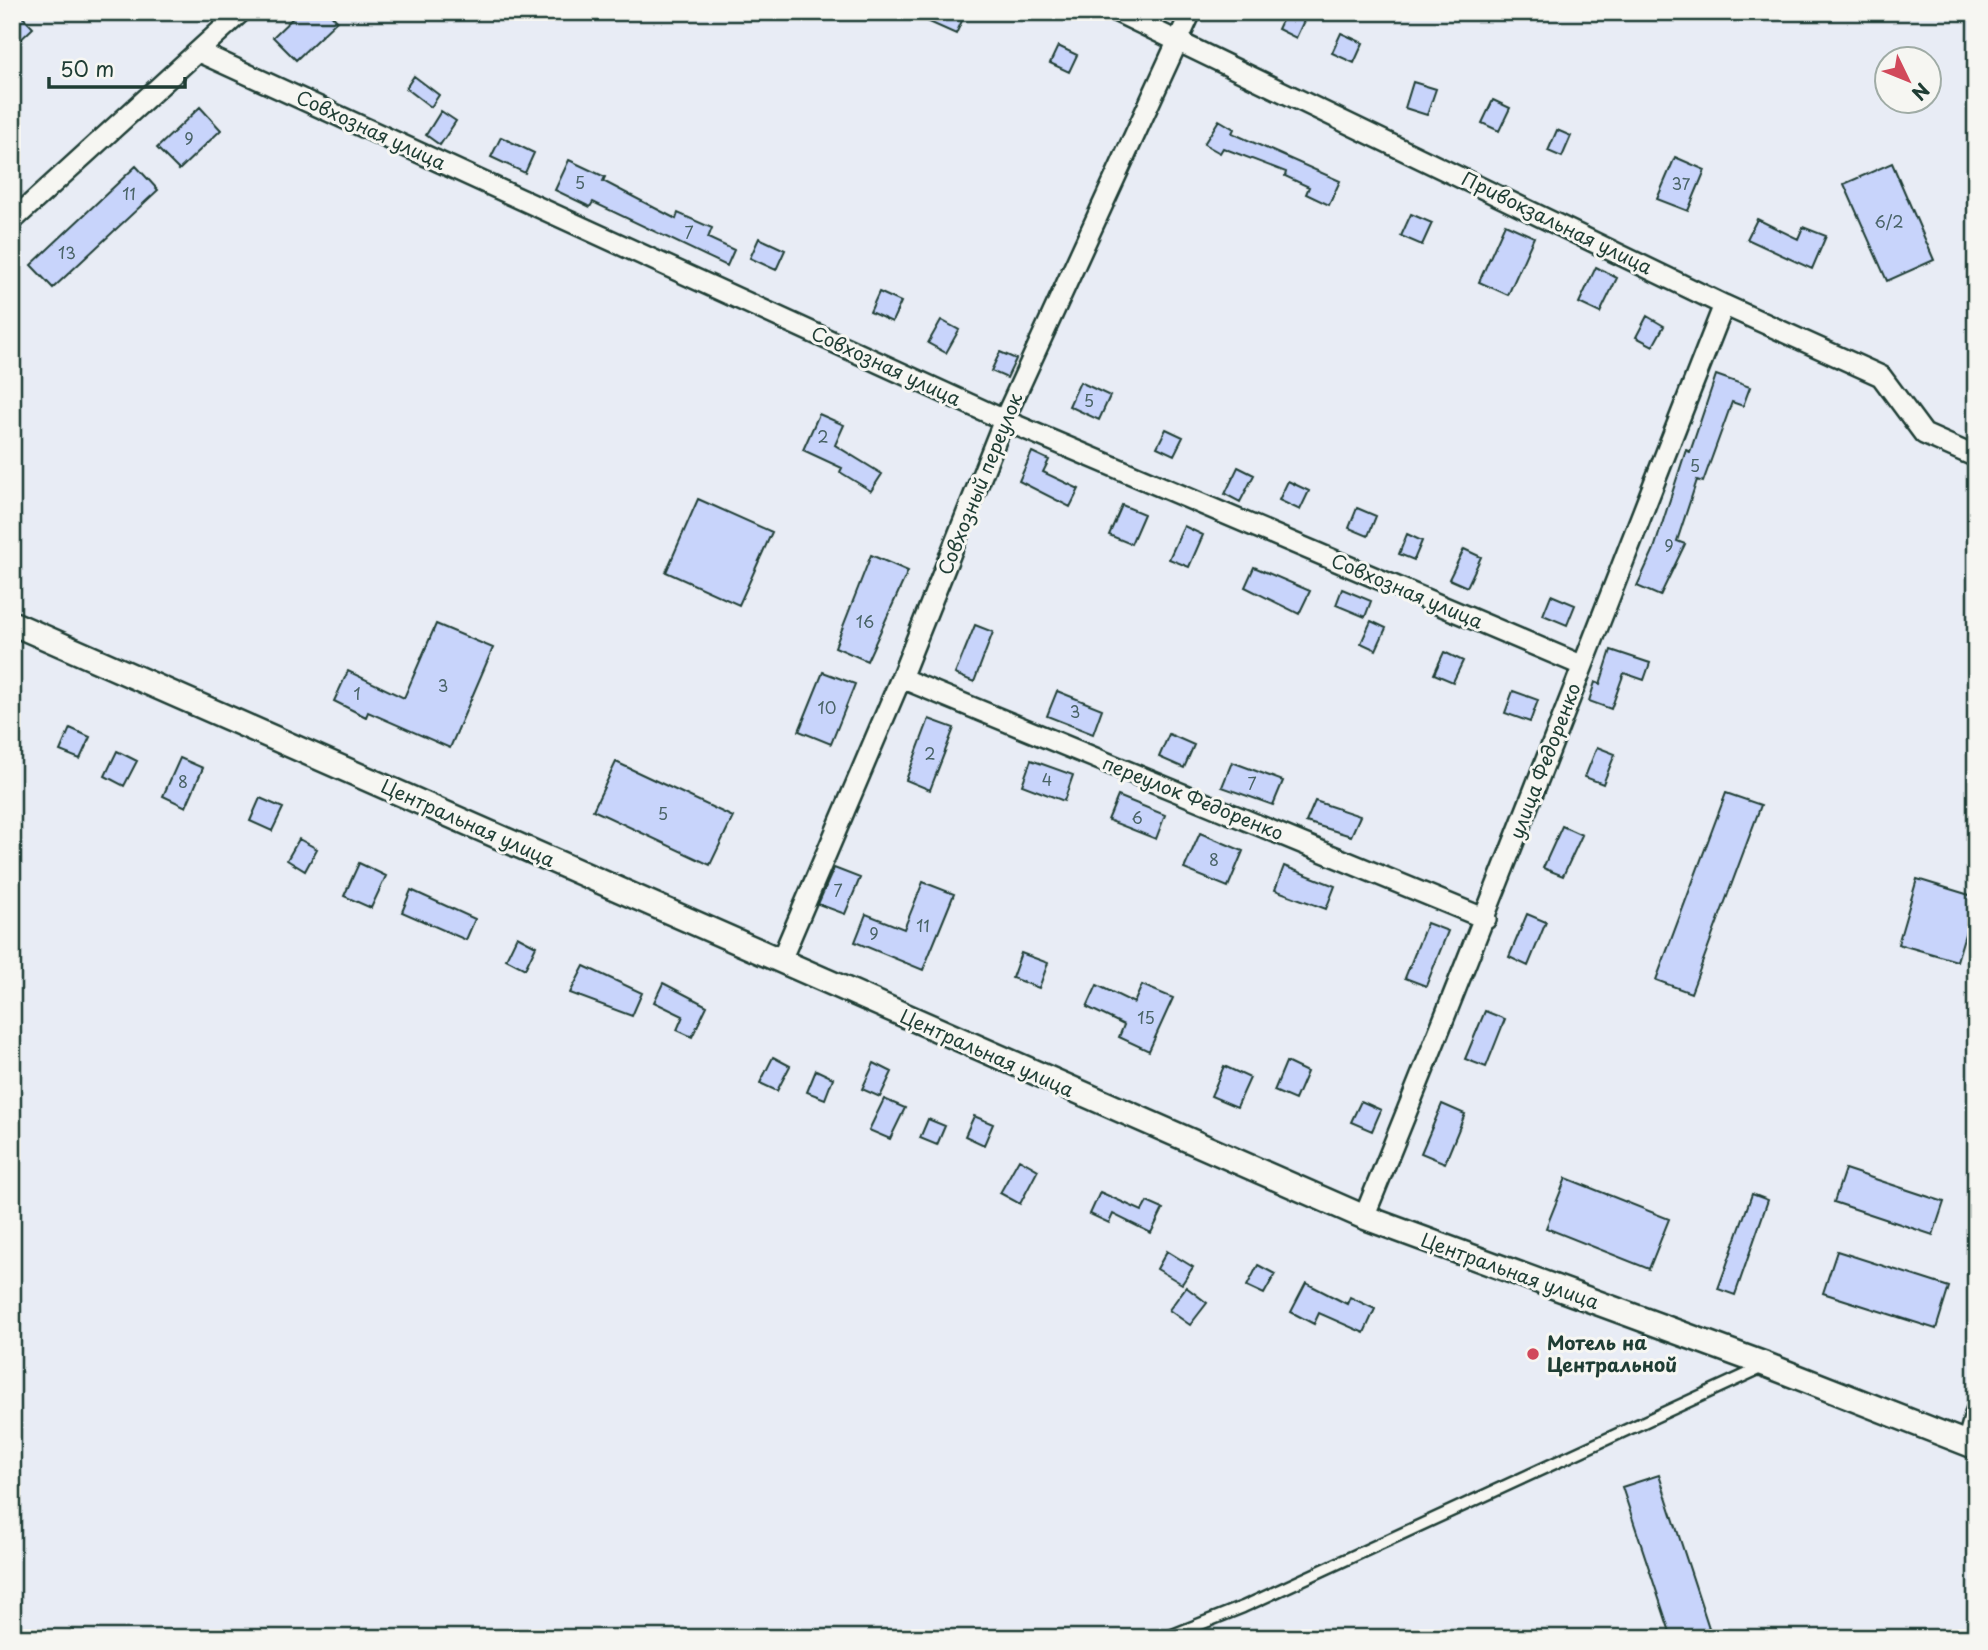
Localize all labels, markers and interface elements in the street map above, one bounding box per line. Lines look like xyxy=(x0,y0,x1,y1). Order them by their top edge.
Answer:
scale bar xyxy=(49,46,186,90)
north arrow xyxy=(1872,46,1942,116)
text: 50 m xyxy=(60,52,114,84)
text: N xyxy=(1906,77,1937,107)
street label: Совхозная улица xyxy=(292,82,451,176)
house number: 9 xyxy=(184,126,194,150)
street label: Привокзальная улица xyxy=(1457,164,1657,280)
house number: 5 xyxy=(575,170,585,194)
house number: 37 xyxy=(1672,171,1691,195)
house number: 11 xyxy=(122,181,136,205)
house number: 6/2 xyxy=(1875,209,1903,233)
house number: 7 xyxy=(684,220,694,244)
house number: 13 xyxy=(58,240,76,264)
street label: Совхозная улица xyxy=(807,318,966,412)
street label: Совхозный переулок xyxy=(930,388,1029,579)
house number: 5 xyxy=(1084,388,1094,412)
house number: 2 xyxy=(817,424,829,448)
house number: 5 xyxy=(1690,453,1700,477)
house number: 9 xyxy=(1664,533,1674,557)
street label: Совхозная улица xyxy=(1327,545,1488,635)
house number: 16 xyxy=(856,609,874,633)
house number: 3 xyxy=(438,673,448,697)
street label: улица Федоренко xyxy=(1501,679,1587,843)
house number: 1 xyxy=(353,681,361,705)
house number: 10 xyxy=(818,695,836,719)
house number: 3 xyxy=(1070,699,1080,723)
house number: 2 xyxy=(924,741,936,765)
street label: переулок Федоренко xyxy=(1099,748,1288,846)
house number: 4 xyxy=(1042,767,1052,791)
house number: 8 xyxy=(178,769,188,793)
street label: Центральная улица xyxy=(377,771,560,873)
house number: 7 xyxy=(1247,771,1257,795)
house number: 5 xyxy=(658,801,668,825)
house number: 6 xyxy=(1131,805,1143,829)
house number: 8 xyxy=(1209,847,1219,871)
house number: 7 xyxy=(833,878,843,902)
house number: 11 xyxy=(916,913,930,937)
house number: 9 xyxy=(869,921,879,945)
street label: Центральная улица xyxy=(896,1001,1079,1103)
house number: 15 xyxy=(1137,1005,1155,1029)
street label: Центральная улица xyxy=(1418,1225,1603,1315)
place label: Мотель на Центральной xyxy=(1547,1328,1677,1378)
marker: Мотель на Центральной xyxy=(1525,1346,1541,1362)

